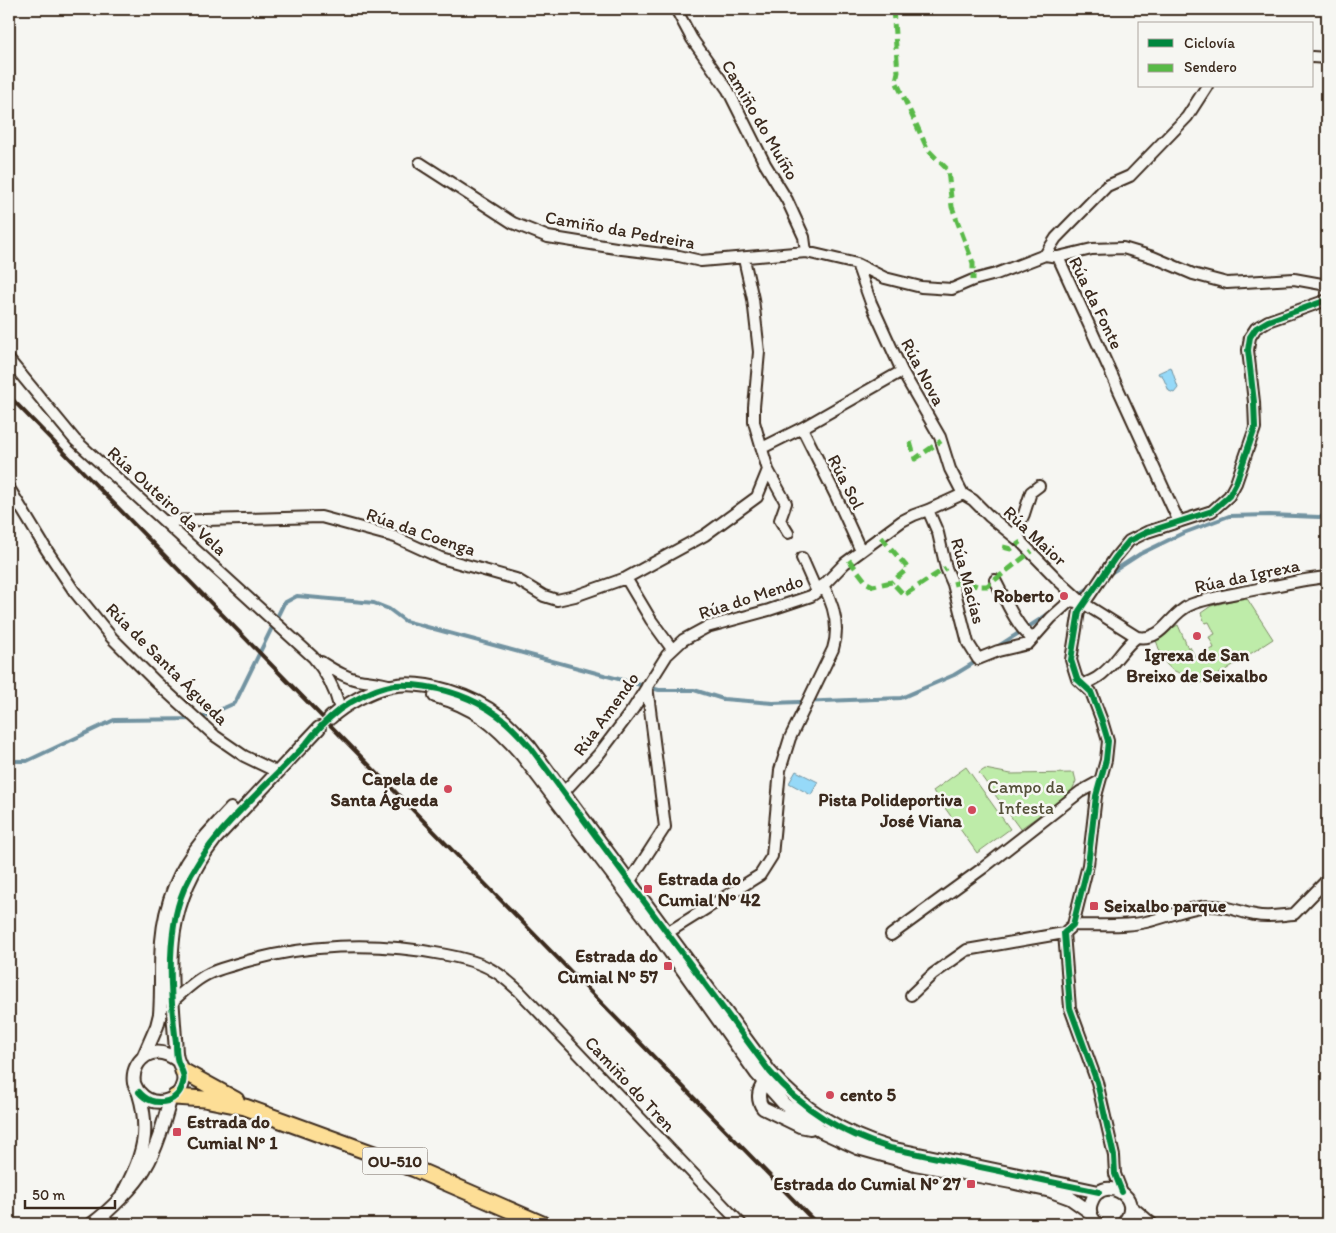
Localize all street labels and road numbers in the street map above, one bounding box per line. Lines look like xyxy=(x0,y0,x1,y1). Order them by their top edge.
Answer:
street label: Camiño do Muíño xyxy=(717,56,803,184)
street label: Camiño da Pedreira xyxy=(543,206,697,254)
street label: Rúa da Fonte xyxy=(1064,253,1128,353)
street label: Rúa Nova xyxy=(896,335,950,410)
street label: Rúa Outeiro da Vela xyxy=(103,442,231,560)
street label: Rúa Sol xyxy=(823,451,869,513)
street label: Rúa Maior xyxy=(999,501,1072,571)
street label: Rúa da Coenga xyxy=(363,503,479,561)
street label: Rúa Macías xyxy=(946,536,990,626)
street label: Rúa da Igrexa xyxy=(1192,554,1302,598)
street label: Rúa do Mendo xyxy=(696,570,806,624)
street label: Rúa de Santa Águeda xyxy=(101,598,233,730)
street label: Rúa Amendo xyxy=(568,668,644,760)
street label: Camiño do Tren xyxy=(580,1032,680,1136)
road number: OU-510 xyxy=(362,1148,428,1174)

